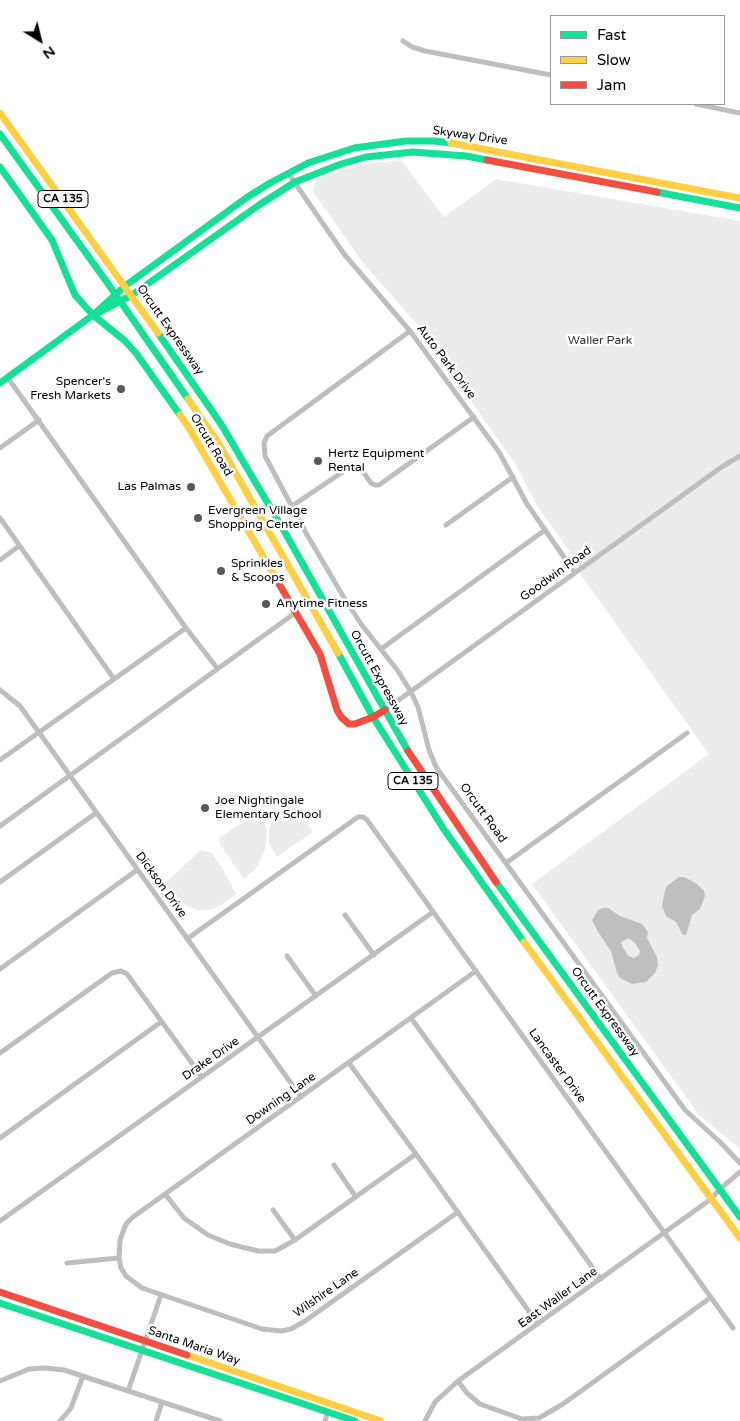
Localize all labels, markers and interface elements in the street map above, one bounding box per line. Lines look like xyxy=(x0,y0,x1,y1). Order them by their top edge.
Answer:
north arrow xyxy=(15,15,65,65)
legend xyxy=(550,15,725,105)
text: Fast xyxy=(597,26,626,44)
text: N xyxy=(40,42,59,63)
text: Slow xyxy=(597,51,631,69)
text: Jam xyxy=(597,76,626,94)
street label: Skyway Drive xyxy=(432,124,508,148)
road number: CA 135 xyxy=(38,190,88,208)
street label: Orcutt Expressway xyxy=(133,282,207,378)
street label: Auto Park Drive xyxy=(413,322,479,402)
park label: Waller Park xyxy=(568,334,632,348)
place label: Spencer's Fresh Markets xyxy=(30,375,111,403)
marker: Spencer's Fresh Markets xyxy=(115,383,127,395)
street label: Orcutt Road xyxy=(187,411,235,479)
place label: Hertz Equipment Rental xyxy=(328,447,424,475)
marker: Hertz Equipment Rental xyxy=(312,455,324,467)
place label: Las Palmas xyxy=(117,480,181,494)
marker: Las Palmas xyxy=(185,481,197,493)
place label: Evergreen Village Shopping Center xyxy=(208,504,307,532)
marker: Evergreen Village Shopping Center xyxy=(192,512,204,524)
street label: Goodwin Road xyxy=(518,543,594,605)
place label: Sprinkles & Scoops xyxy=(231,557,285,585)
marker: Sprinkles & Scoops xyxy=(215,565,227,577)
place label: Anytime Fitness xyxy=(276,597,368,611)
marker: Anytime Fitness xyxy=(260,598,272,610)
street label: Orcutt Expressway xyxy=(347,628,411,728)
road number: CA 135 xyxy=(388,772,438,789)
street label: Orcutt Road xyxy=(457,780,509,846)
place label: Joe Nightingale Elementary School xyxy=(215,794,322,822)
marker: Joe Nightingale Elementary School xyxy=(199,802,211,814)
street label: Dickson Drive xyxy=(132,849,190,921)
street label: Orcutt Expressway xyxy=(568,965,642,1059)
street label: Lancaster Drive xyxy=(525,1026,589,1106)
street label: Drake Drive xyxy=(180,1034,242,1084)
street label: Downing Lane xyxy=(243,1070,319,1128)
street label: East Waller Lane xyxy=(516,1264,600,1332)
street label: Wilshire Lane xyxy=(291,1265,361,1321)
street label: Santa Maria Way xyxy=(146,1324,242,1368)

